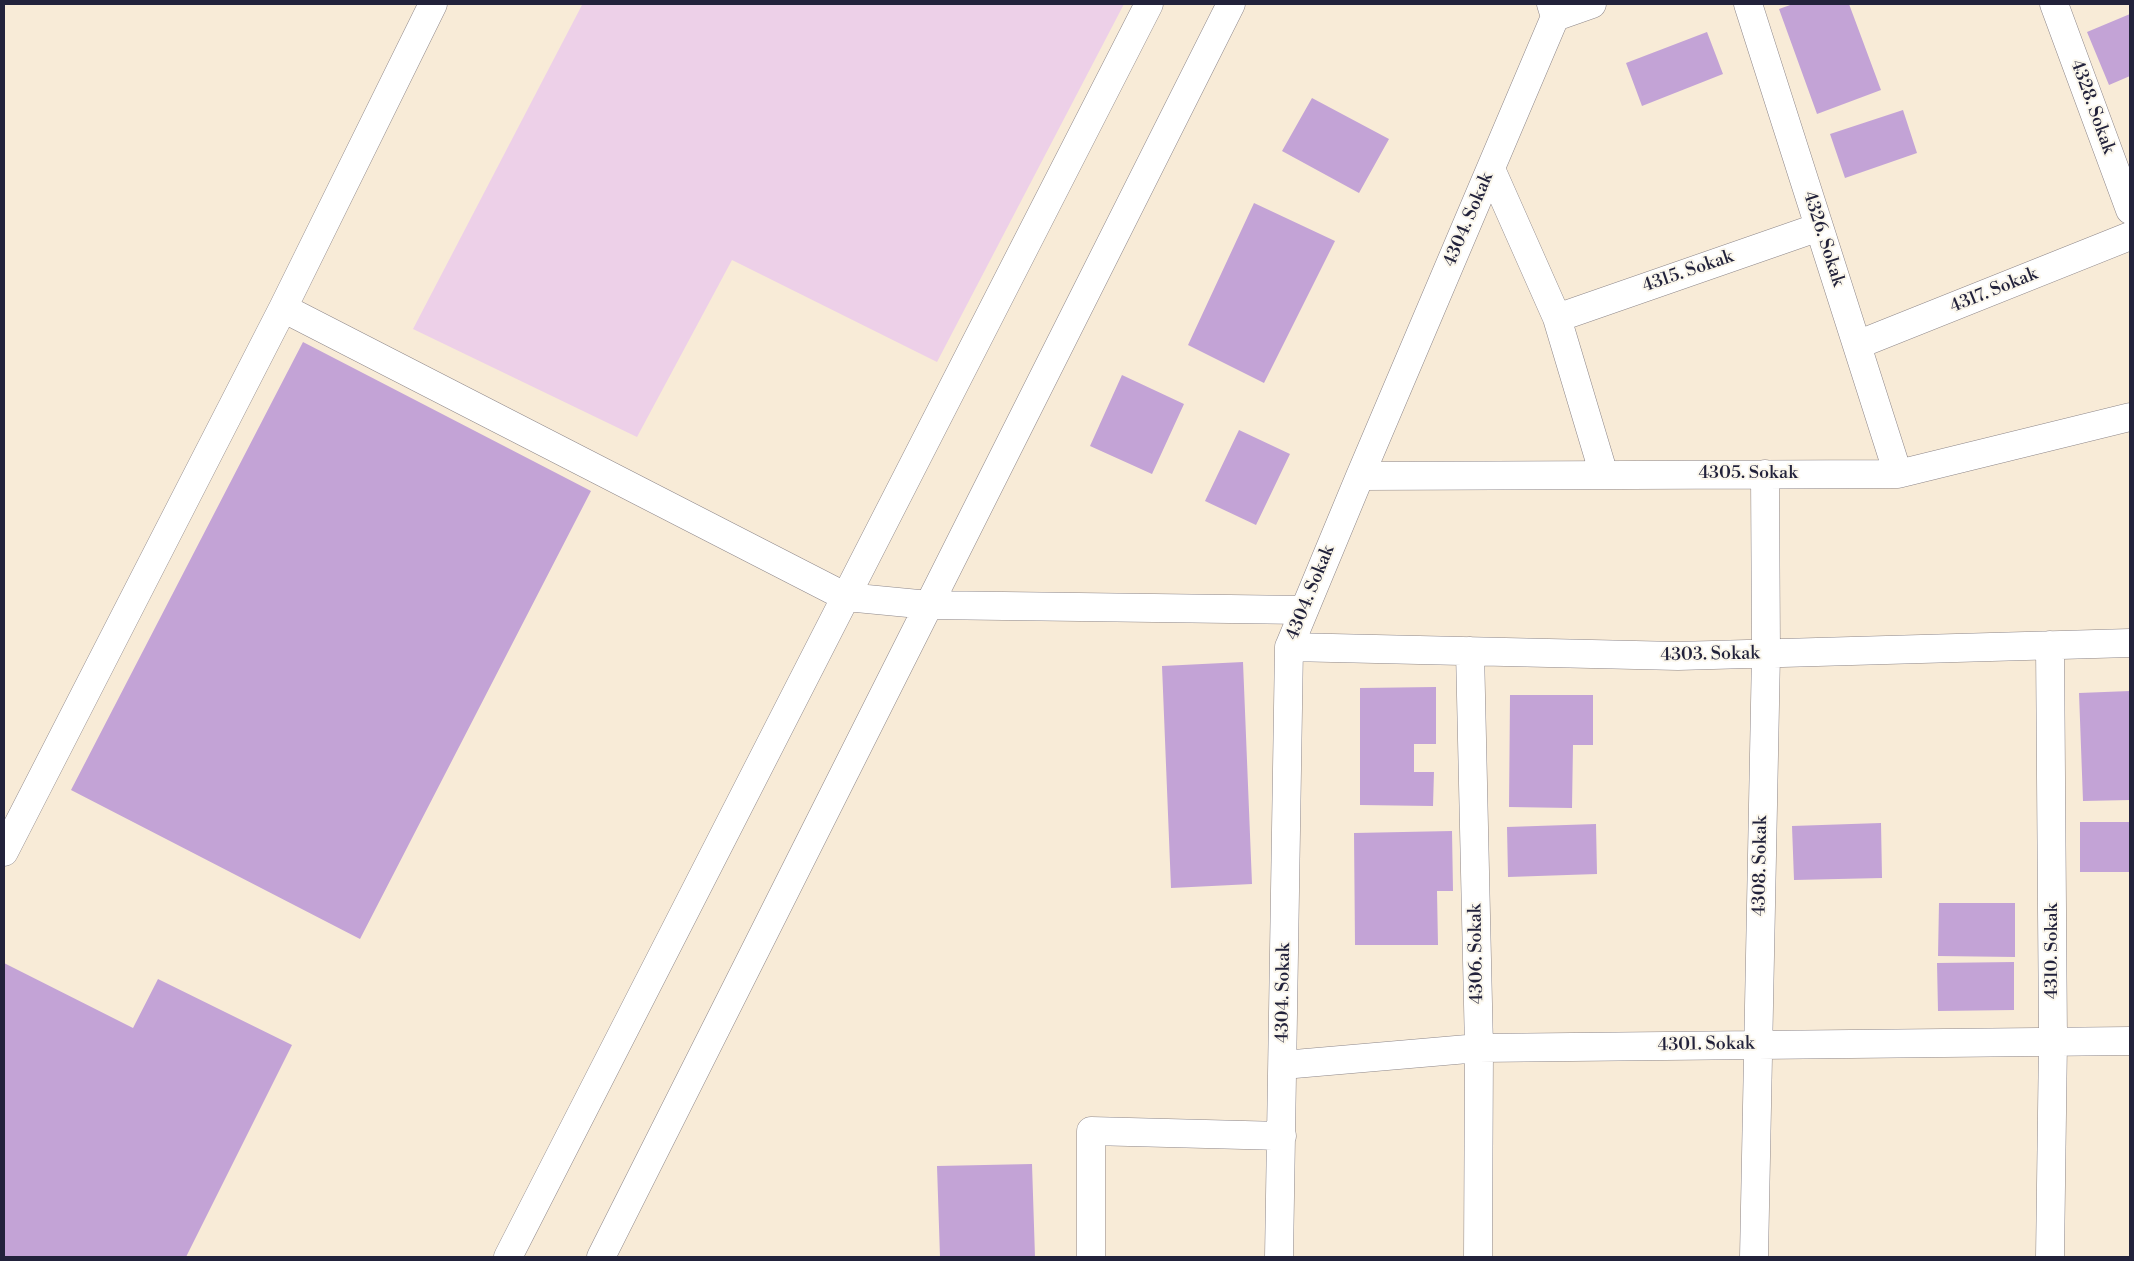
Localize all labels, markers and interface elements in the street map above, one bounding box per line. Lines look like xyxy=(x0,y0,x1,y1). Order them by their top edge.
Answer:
street label: 4328. Sokak xyxy=(2065,57,2119,157)
street label: 4304. Sokak xyxy=(1440,170,1498,270)
street label: 4326. Sokak xyxy=(1798,189,1848,289)
street label: 4315. Sokak xyxy=(1640,246,1736,298)
street label: 4317. Sokak xyxy=(1947,264,2041,318)
street label: 4305. Sokak xyxy=(1698,463,1798,485)
street label: 4304. Sokak xyxy=(1282,543,1340,643)
street label: 4303. Sokak xyxy=(1660,643,1760,667)
street label: 4308. Sokak xyxy=(1749,816,1773,916)
street label: 4310. Sokak xyxy=(2042,903,2064,999)
street label: 4306. Sokak xyxy=(1465,904,1489,1004)
street label: 4304. Sokak xyxy=(1272,943,1296,1043)
street label: 4301. Sokak xyxy=(1657,1033,1755,1057)

